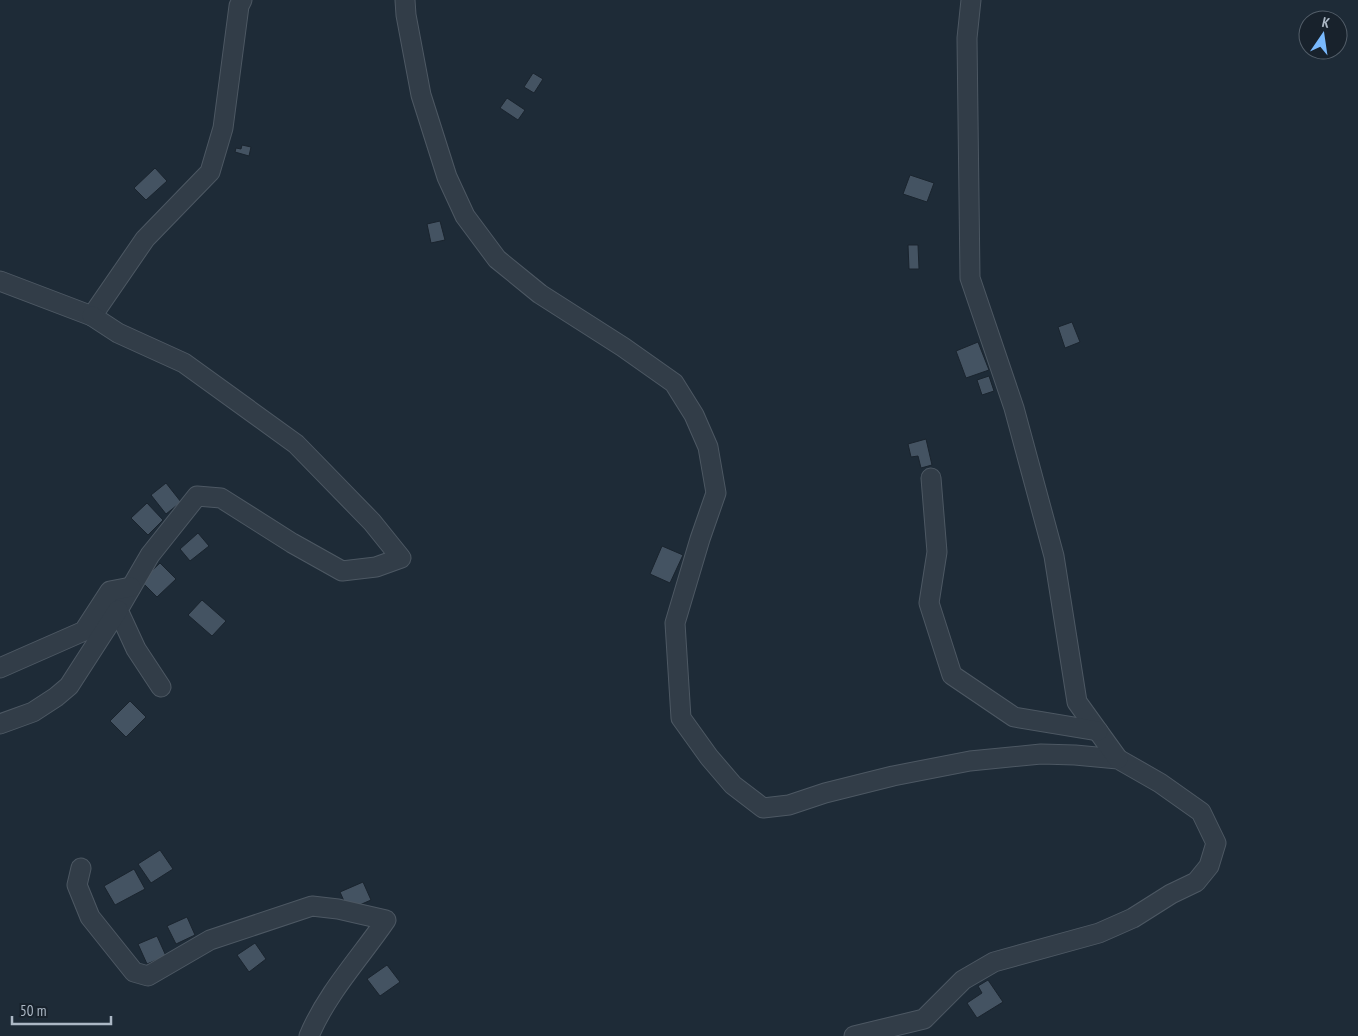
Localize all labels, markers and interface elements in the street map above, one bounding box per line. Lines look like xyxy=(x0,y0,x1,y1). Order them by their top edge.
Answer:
north arrow xyxy=(1298,10,1348,60)
text: K xyxy=(1320,13,1332,32)
scale bar xyxy=(12,994,111,1026)
text: 50 m xyxy=(20,1001,46,1020)

